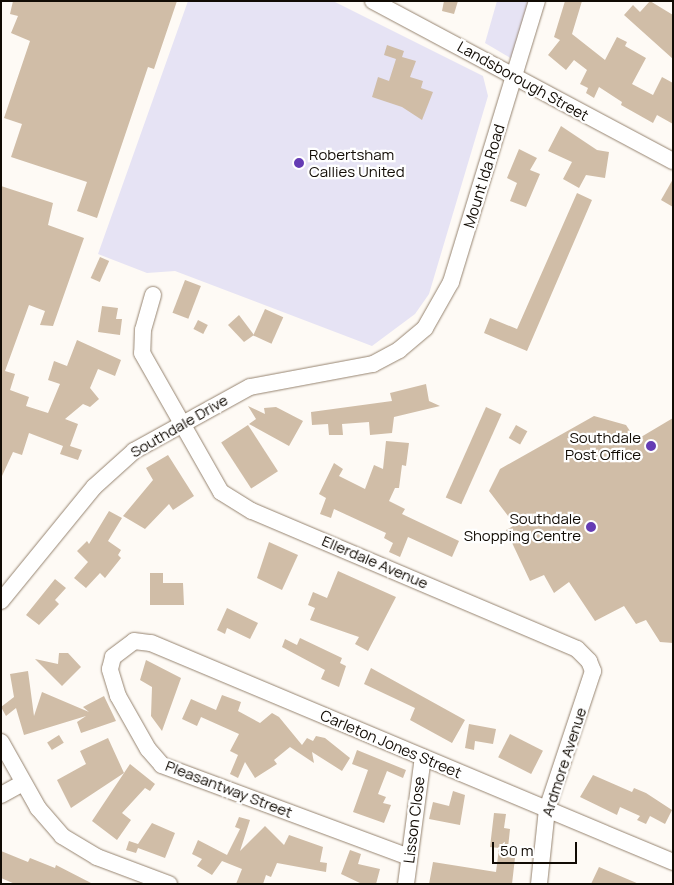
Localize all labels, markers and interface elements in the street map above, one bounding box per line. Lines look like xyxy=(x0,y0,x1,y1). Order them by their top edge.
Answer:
street label: Landsborough Street xyxy=(454,37,592,125)
street label: Mount Ida Road xyxy=(460,122,508,230)
place label: Robertsham Callies United xyxy=(309,145,405,180)
marker: Robertsham Callies United xyxy=(293,157,305,169)
street label: Southdale Drive xyxy=(127,391,231,461)
place label: Southdale Post Office xyxy=(565,428,641,463)
marker: Southdale Post Office xyxy=(645,440,657,452)
place label: Southdale Shopping Centre xyxy=(464,509,581,544)
marker: Southdale Shopping Centre xyxy=(585,521,597,533)
street label: Ellerdale Avenue xyxy=(319,532,431,592)
street label: Ardmore Avenue xyxy=(538,705,590,819)
street label: Carleton Jones Street xyxy=(318,706,464,782)
street label: Pleasantway Street xyxy=(163,756,295,822)
street label: Lisson Close xyxy=(400,776,428,864)
scale bar xyxy=(494,832,579,864)
text: 50 m xyxy=(500,840,534,861)

